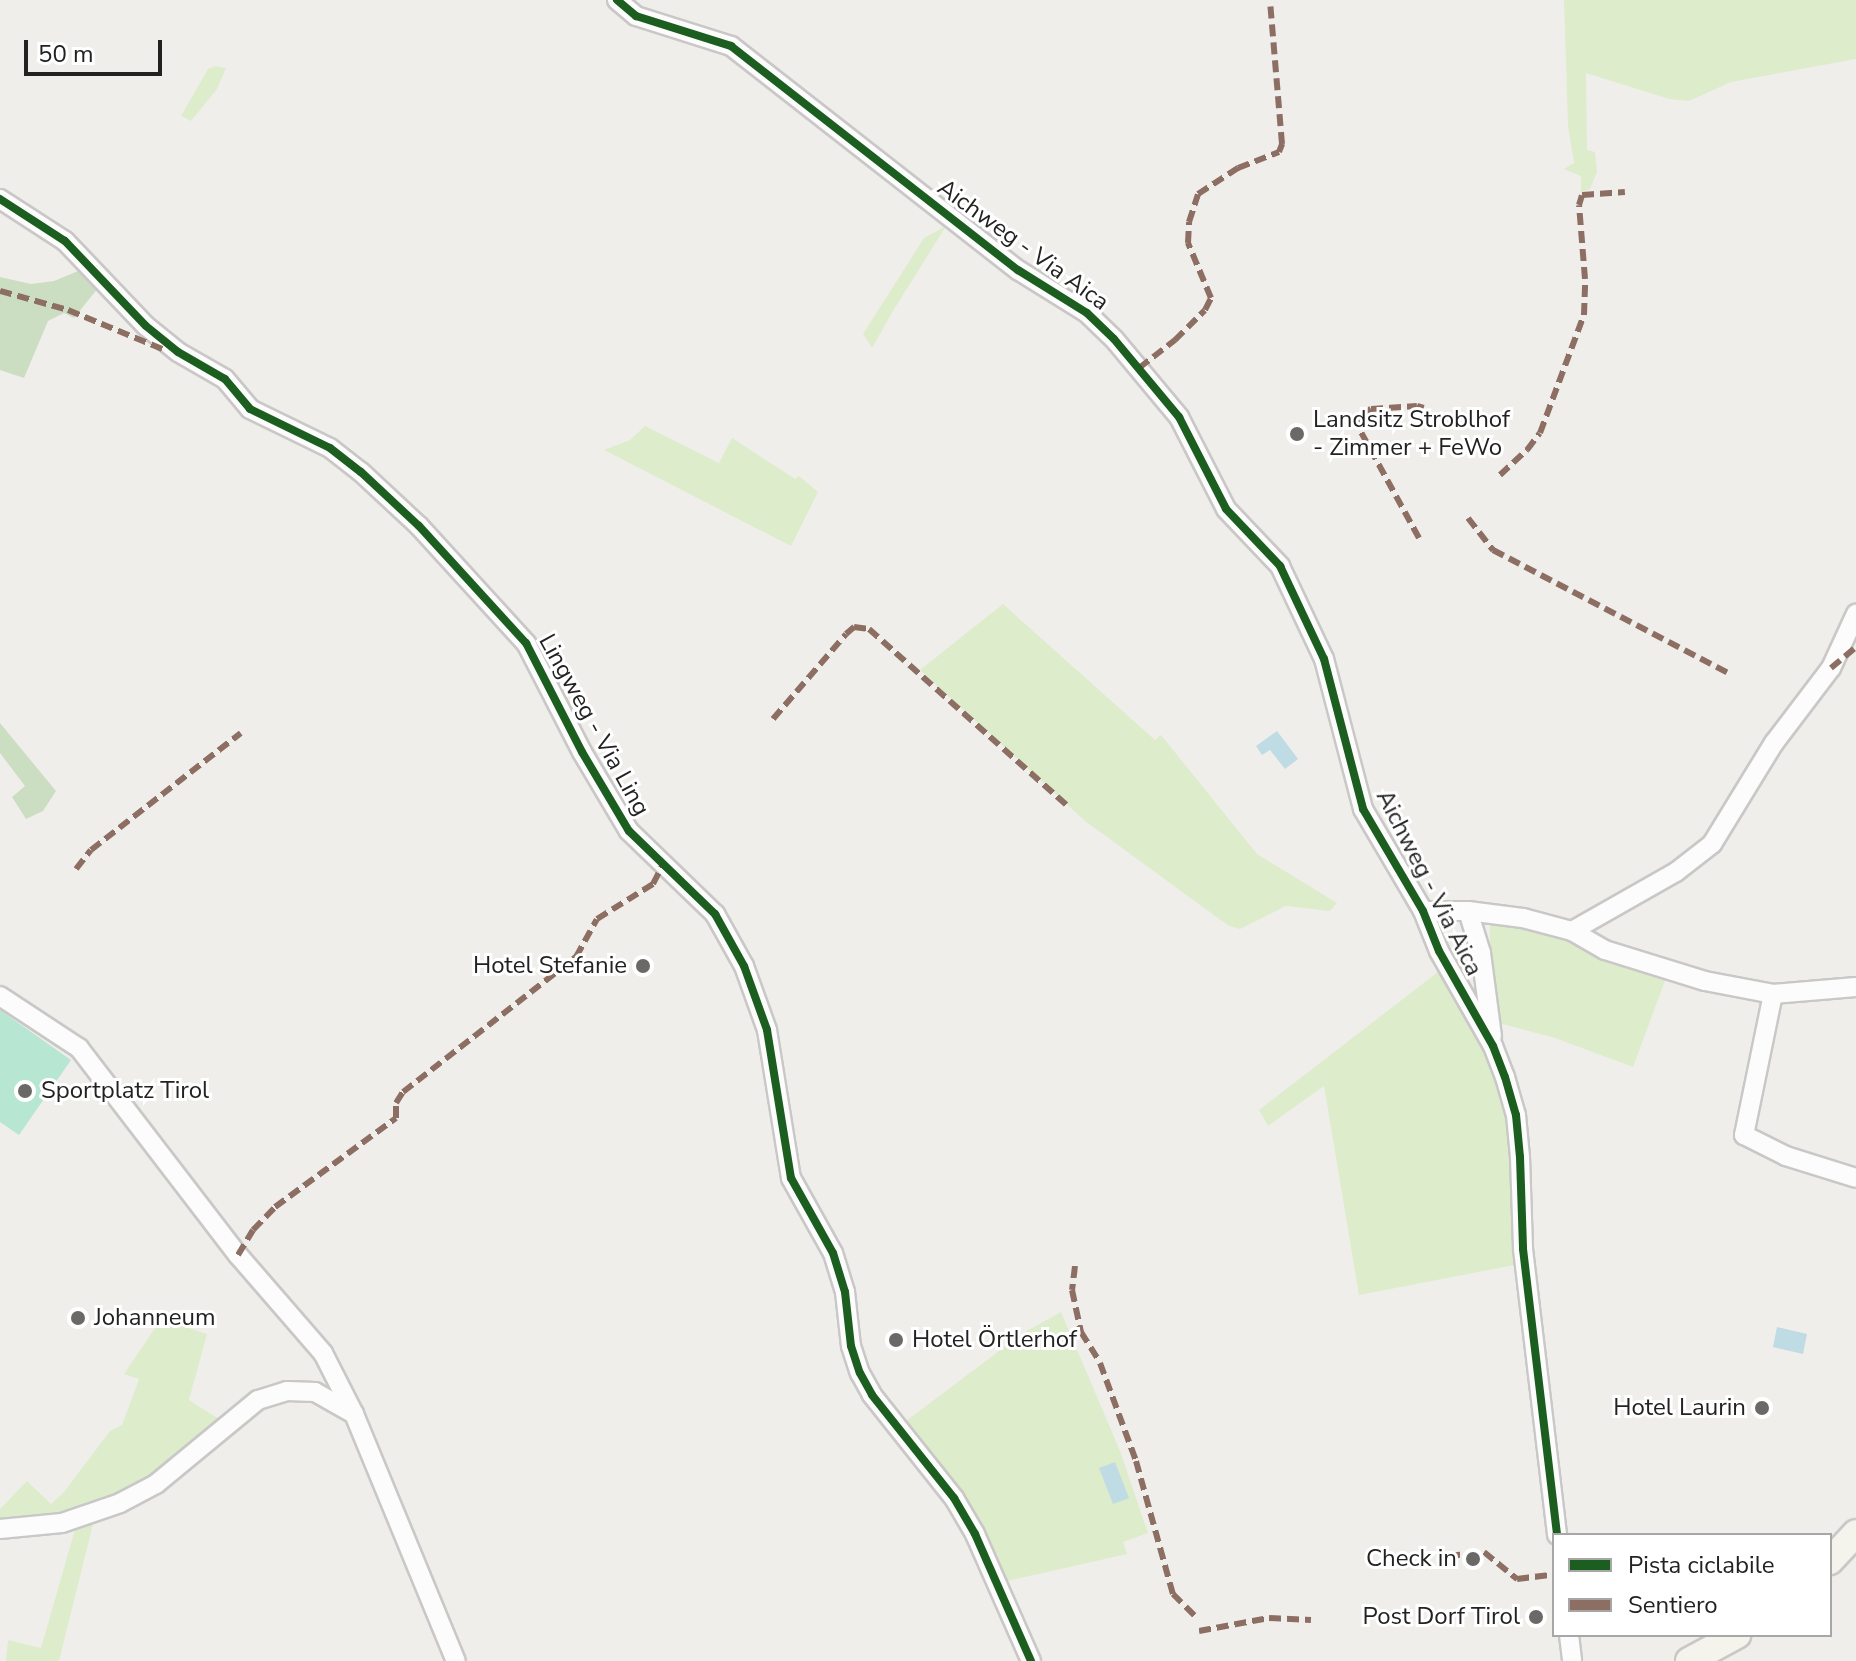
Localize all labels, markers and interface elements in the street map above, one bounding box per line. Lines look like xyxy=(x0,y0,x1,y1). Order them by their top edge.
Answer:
scale bar xyxy=(28,24,166,74)
text: 50 m xyxy=(38,38,94,70)
street label: Aichweg - Via Aica xyxy=(932,173,1114,317)
place label: Landsitz Stroblhof - Zimmer + FeWo xyxy=(1313,406,1510,462)
marker: Landsitz Stroblhof - Zimmer + FeWo xyxy=(1288,425,1306,443)
street label: Lingweg - Via Ling xyxy=(532,629,656,821)
street label: Aichweg - Via Aica xyxy=(1370,785,1488,981)
place label: Hotel Stefanie xyxy=(473,952,627,980)
marker: Hotel Stefanie xyxy=(634,957,652,975)
place label: Sportplatz Tirol xyxy=(41,1077,209,1105)
marker: Sportplatz Tirol xyxy=(16,1082,34,1100)
place label: Johanneum xyxy=(94,1304,216,1332)
marker: Johanneum xyxy=(69,1309,87,1327)
place label: Hotel Örtlerhof xyxy=(912,1326,1077,1354)
marker: Hotel Örtlerhof xyxy=(887,1331,905,1349)
place label: Hotel Laurin xyxy=(1613,1394,1746,1422)
marker: Hotel Laurin xyxy=(1753,1399,1771,1417)
legend xyxy=(1552,1533,1832,1637)
place label: Check in xyxy=(1366,1545,1457,1573)
text: Pista ciclabile xyxy=(1628,1549,1774,1581)
marker: Check in xyxy=(1464,1550,1482,1568)
text: Sentiero xyxy=(1628,1589,1718,1621)
place label: Post Dorf Tirol xyxy=(1363,1603,1520,1631)
marker: Post Dorf Tirol xyxy=(1527,1608,1545,1626)

